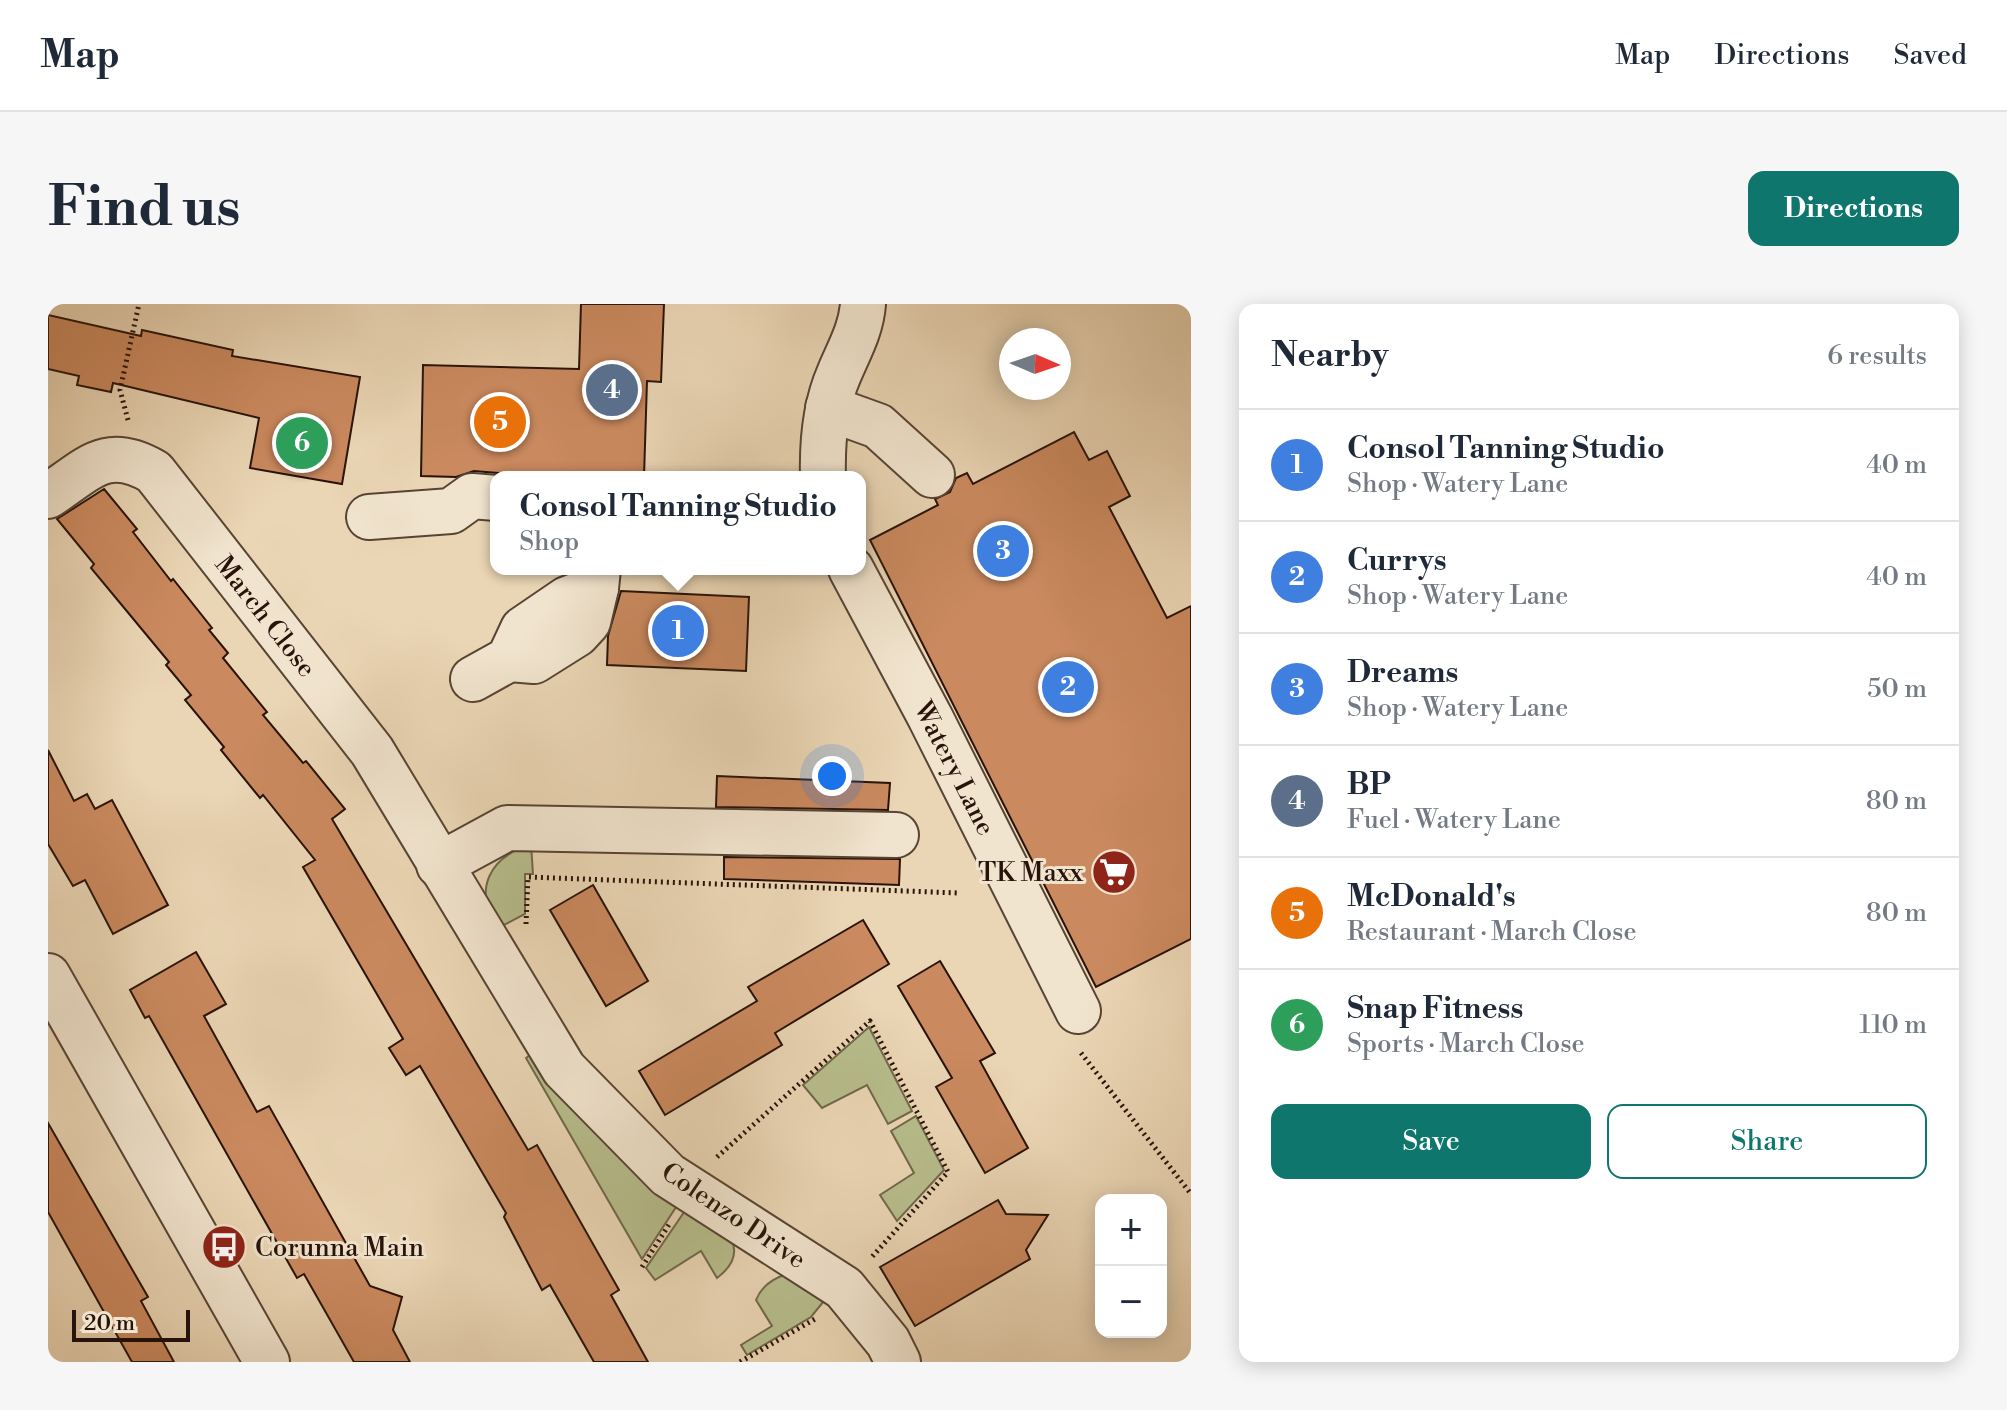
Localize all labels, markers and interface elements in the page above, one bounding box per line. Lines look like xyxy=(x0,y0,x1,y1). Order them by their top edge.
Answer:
text: Map xyxy=(40,32,120,79)
text: Map xyxy=(1615,38,1670,73)
text: Directions xyxy=(1714,38,1849,73)
text: Saved xyxy=(1893,38,1967,73)
button: Directions xyxy=(1748,171,1959,246)
text: Find us xyxy=(48,173,241,243)
north arrow xyxy=(999,328,1071,400)
text: Nearby xyxy=(1271,335,1389,377)
text: 6 results xyxy=(1827,340,1927,372)
pin: 4 xyxy=(586,360,638,420)
pin: 5 xyxy=(474,392,526,452)
pin: 6 xyxy=(276,413,328,473)
text: Consol Tanning Studio xyxy=(1347,430,1665,468)
text: 1 xyxy=(1291,449,1303,481)
text: 40 m xyxy=(1866,449,1927,481)
text: Shop · Watery Lane xyxy=(1347,468,1568,500)
popup xyxy=(490,471,866,575)
text: Consol Tanning Studio xyxy=(519,488,837,526)
pin: 3 xyxy=(977,521,1029,581)
text: Shop xyxy=(519,526,579,558)
text: Currys xyxy=(1347,542,1447,580)
street label: March Close xyxy=(208,549,323,684)
text: 2 xyxy=(1289,561,1305,593)
text: 40 m xyxy=(1866,561,1927,593)
text: Shop · Watery Lane xyxy=(1347,580,1568,612)
pin: 1 xyxy=(652,601,704,661)
text: Dreams xyxy=(1347,654,1458,692)
pin: 2 xyxy=(1042,657,1094,717)
text: 3 xyxy=(1289,673,1305,705)
text: 50 m xyxy=(1867,673,1927,705)
text: Shop · Watery Lane xyxy=(1347,692,1568,724)
street label: Watery Lane xyxy=(906,695,1002,841)
your location xyxy=(812,756,852,796)
text: BP xyxy=(1347,766,1391,804)
text: 4 xyxy=(1288,785,1306,817)
text: 80 m xyxy=(1866,785,1927,817)
text: Fuel · Watery Lane xyxy=(1347,804,1561,836)
supermarket icon: TK Maxx xyxy=(1090,848,1138,896)
place label: TK Maxx xyxy=(978,857,1084,889)
text: McDonald's xyxy=(1347,878,1516,916)
text: 5 xyxy=(1289,897,1305,929)
text: 80 m xyxy=(1866,897,1927,929)
text: Restaurant · March Close xyxy=(1347,916,1637,948)
text: Snap Fitness xyxy=(1347,990,1523,1028)
text: 6 xyxy=(1289,1009,1305,1041)
text: 110 m xyxy=(1859,1009,1927,1041)
text: Sports · March Close xyxy=(1347,1028,1585,1060)
button: Save xyxy=(1271,1104,1591,1179)
button: Share xyxy=(1607,1104,1927,1179)
street label: Colenzo Drive xyxy=(655,1156,812,1276)
map controls xyxy=(1095,1194,1167,1338)
button: + xyxy=(1095,1194,1167,1266)
bus stop icon: Corunna Main xyxy=(200,1223,248,1271)
place label: Corunna Main xyxy=(255,1232,424,1264)
button: − xyxy=(1095,1266,1167,1338)
scale bar xyxy=(72,1306,190,1342)
text: 20 m xyxy=(84,1310,135,1337)

